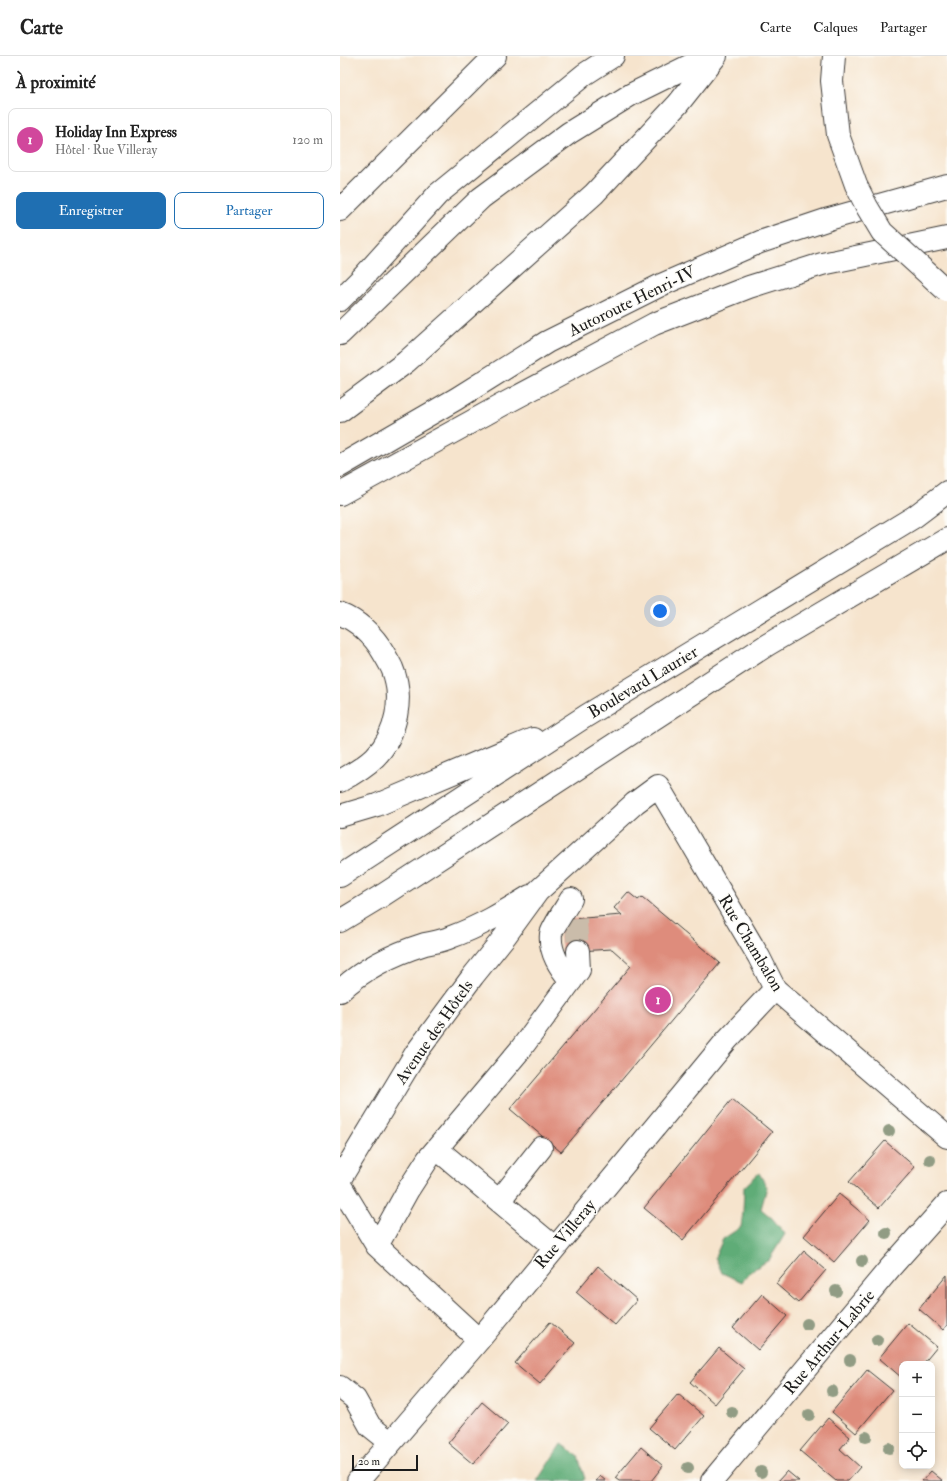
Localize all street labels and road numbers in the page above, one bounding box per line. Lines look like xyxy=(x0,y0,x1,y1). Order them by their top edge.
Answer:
street label: Autoroute Henri-IV xyxy=(564,261,700,341)
street label: Boulevard Laurier xyxy=(584,641,702,723)
street label: Rue Chambalon xyxy=(714,891,788,996)
street label: Avenue des Hôtels xyxy=(390,976,478,1089)
street label: Rue Villeray xyxy=(530,1195,601,1274)
street label: Rue Arthur-Labrie xyxy=(779,1285,879,1399)

